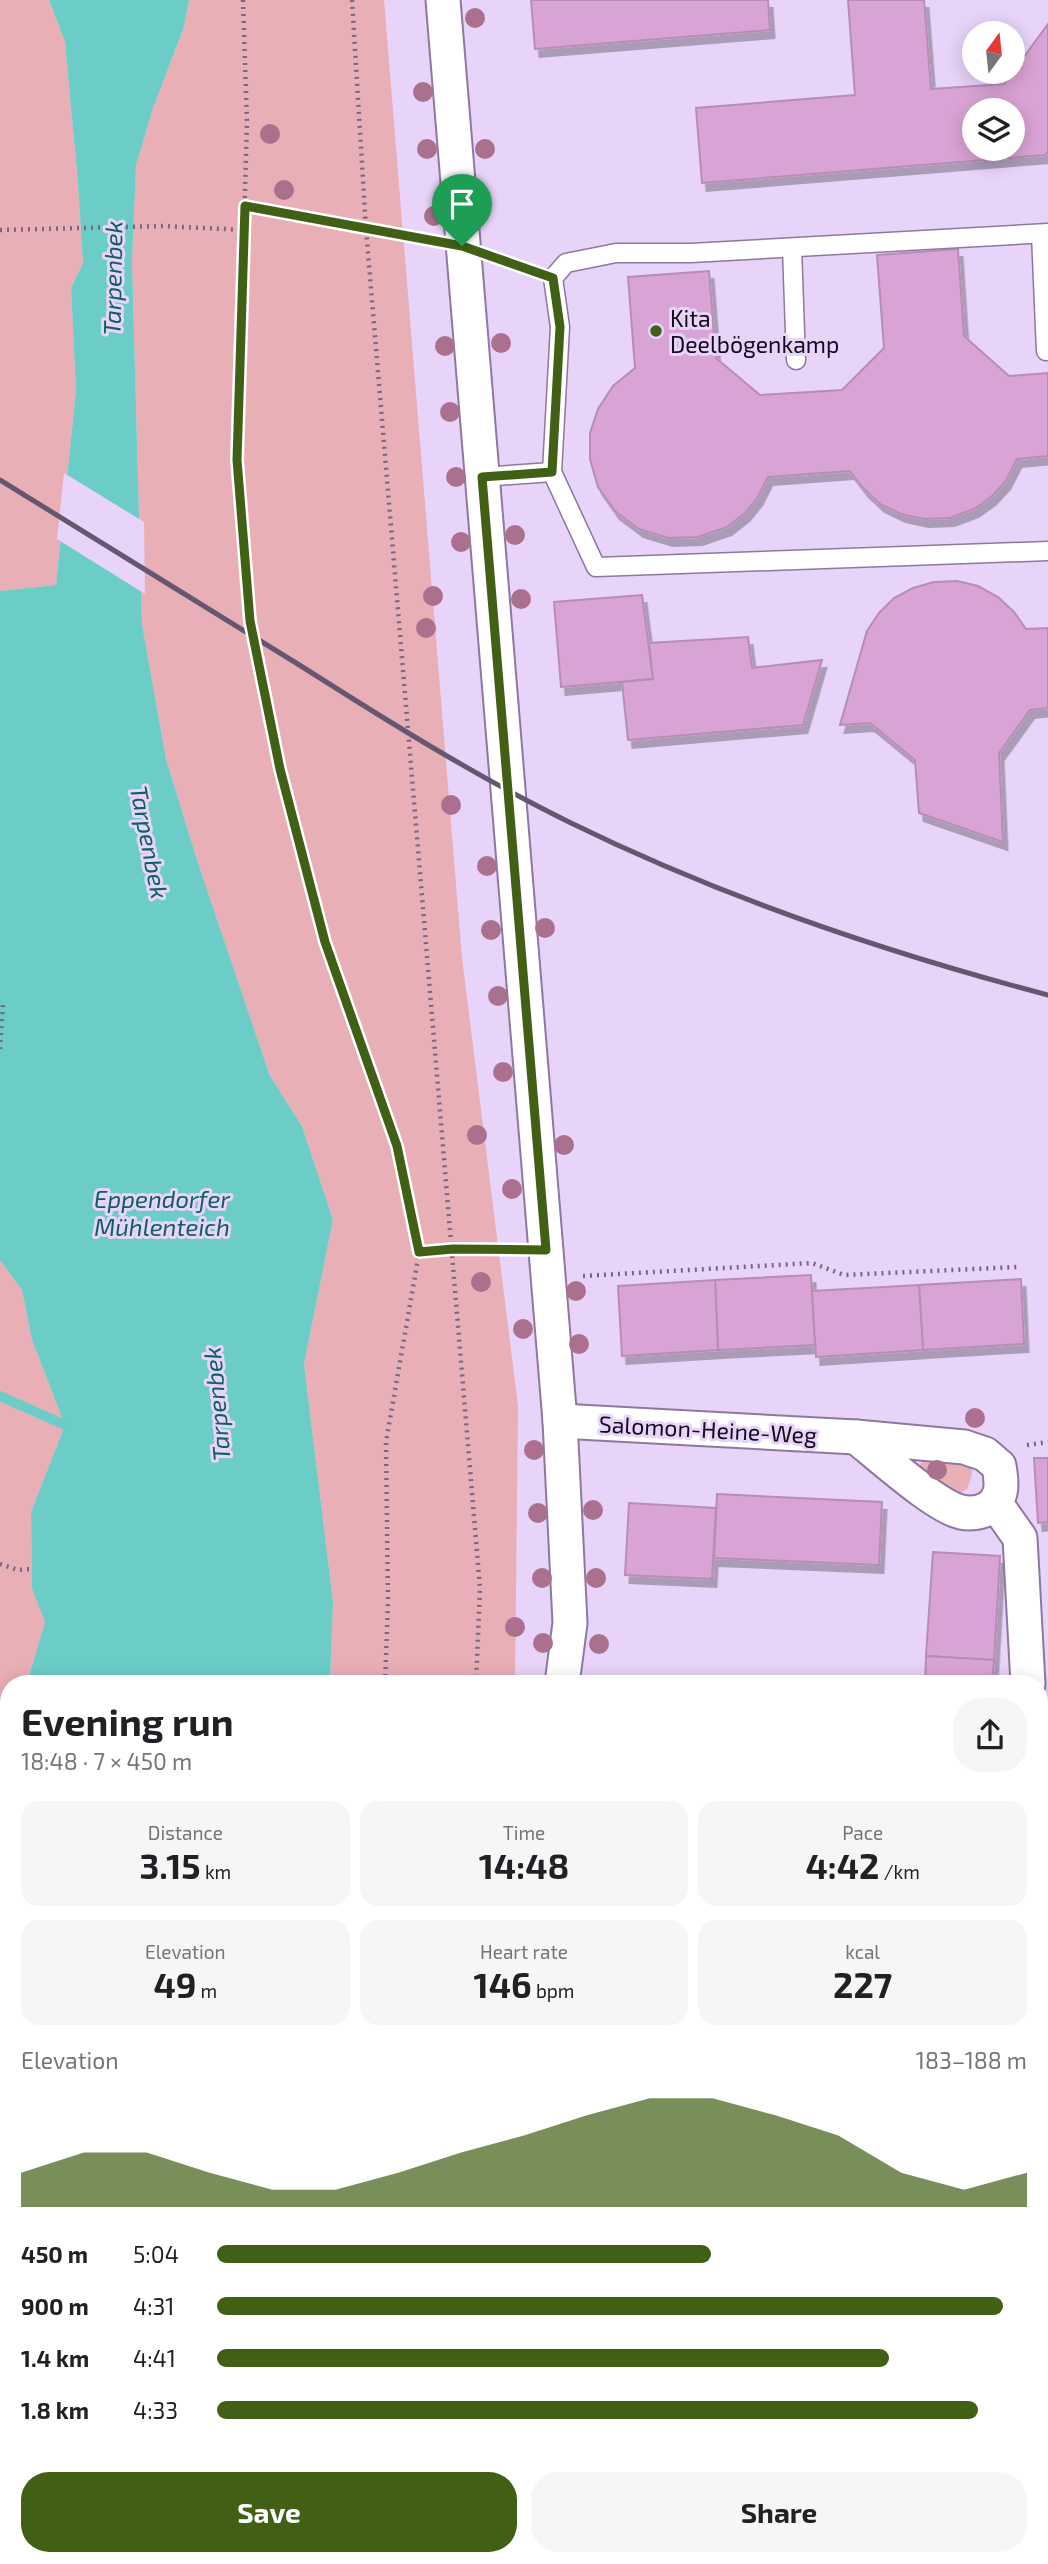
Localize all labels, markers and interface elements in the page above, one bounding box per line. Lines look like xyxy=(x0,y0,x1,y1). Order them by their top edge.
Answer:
north arrow xyxy=(962,21,1026,84)
map controls xyxy=(962,21,1025,161)
button: layers xyxy=(962,98,1025,161)
pin xyxy=(432,174,492,246)
icon: arrive xyxy=(443,185,481,223)
water label: Tarpenbek xyxy=(97,221,127,335)
place label: Kita Deelbögenkamp xyxy=(670,304,839,358)
marker: Kita Deelbögenkamp xyxy=(648,323,664,339)
water label: Tarpenbek xyxy=(125,783,175,901)
water label: Eppendorfer Mühlenteich xyxy=(94,1184,230,1241)
water label: Tarpenbek xyxy=(197,1346,235,1462)
street label: Salomon-Heine-Weg xyxy=(598,1409,818,1449)
text: Evening run xyxy=(21,1698,234,1744)
button: share xyxy=(953,1698,1027,1772)
text: 18:48 · 7 × 450 m xyxy=(21,1747,192,1775)
text: Distance xyxy=(148,1821,223,1844)
text: Time xyxy=(503,1821,545,1844)
text: Pace xyxy=(842,1821,883,1844)
text: 3.15 xyxy=(139,1844,201,1886)
text: 14:48 xyxy=(479,1844,569,1886)
text: 4:42 xyxy=(806,1844,879,1886)
text: km xyxy=(201,1860,231,1883)
text: /km xyxy=(879,1860,920,1883)
text: Elevation xyxy=(145,1940,226,1963)
text: Heart rate xyxy=(480,1940,568,1963)
text: kcal xyxy=(845,1940,880,1963)
text: 49 xyxy=(153,1963,196,2005)
text: 146 xyxy=(474,1963,532,2005)
text: 227 xyxy=(833,1963,892,2005)
text: m xyxy=(196,1979,217,2002)
text: bpm xyxy=(532,1979,574,2002)
text: Elevation xyxy=(21,2046,119,2074)
text: 183–188 m xyxy=(916,2046,1027,2074)
text: 450 m xyxy=(21,2240,88,2268)
text: 5:04 xyxy=(133,2240,179,2268)
text: 900 m xyxy=(21,2292,89,2320)
text: 4:31 xyxy=(133,2292,175,2320)
text: 1.4 km xyxy=(21,2344,89,2372)
text: 4:41 xyxy=(133,2344,176,2372)
text: 1.8 km xyxy=(21,2396,89,2424)
text: 4:33 xyxy=(133,2396,178,2424)
button: Save xyxy=(21,2472,517,2552)
button: Share xyxy=(531,2472,1027,2552)

